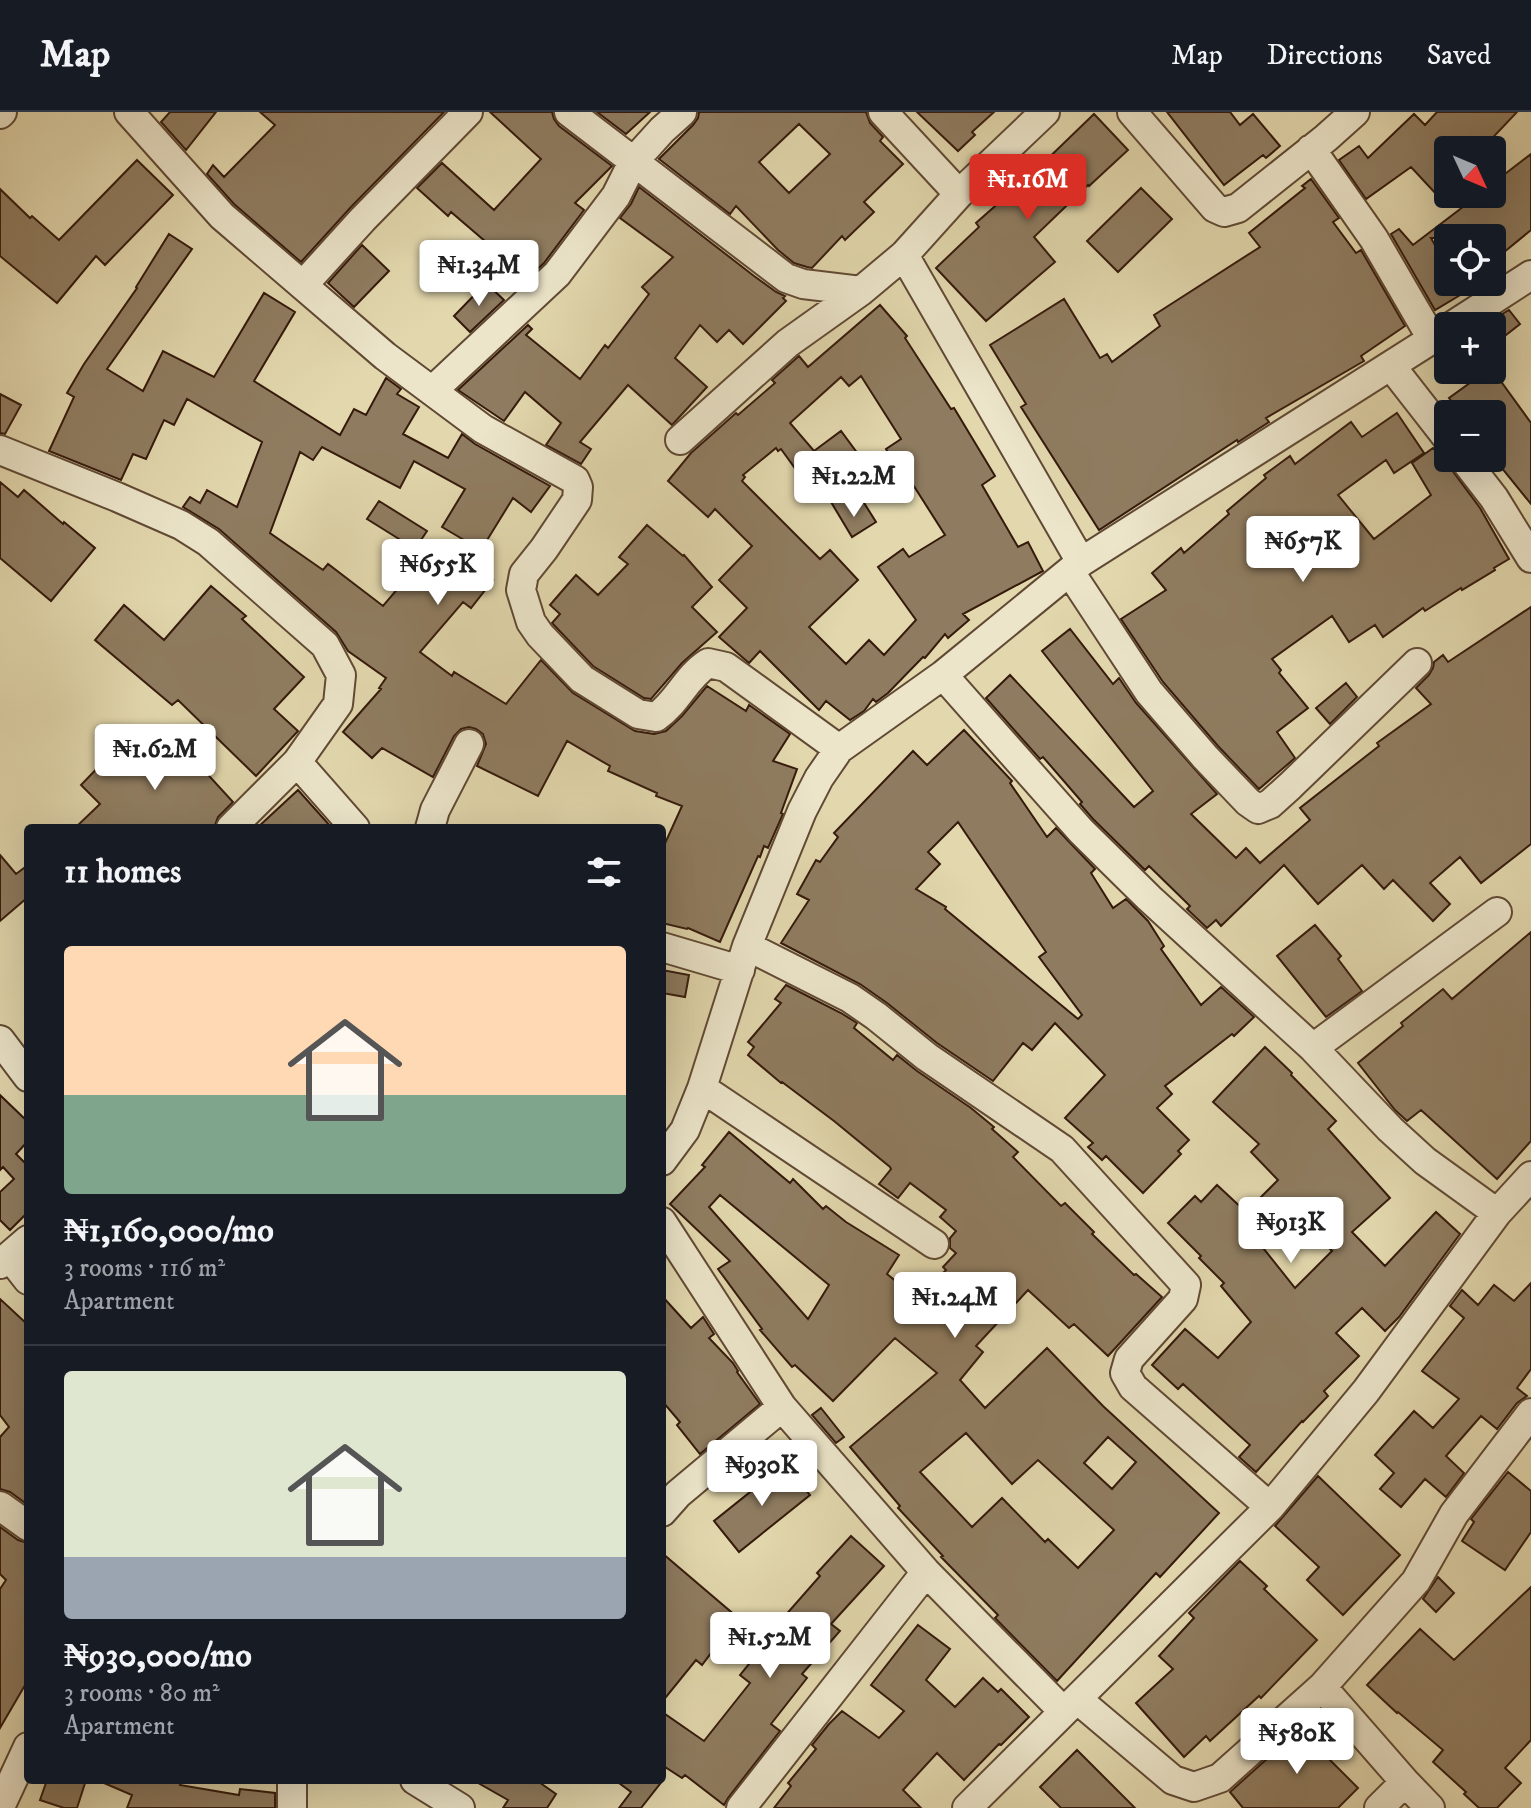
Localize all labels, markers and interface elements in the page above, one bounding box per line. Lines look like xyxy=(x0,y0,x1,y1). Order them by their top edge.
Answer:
text: Map xyxy=(40,31,110,79)
text: Map xyxy=(1171,38,1223,73)
text: Directions xyxy=(1267,38,1383,73)
text: Saved xyxy=(1427,38,1491,73)
north arrow xyxy=(1434,136,1506,208)
map controls xyxy=(1434,136,1506,472)
pin: ₦1.16M xyxy=(963,154,1093,222)
text: ₦1.16M xyxy=(987,163,1069,196)
button: locate xyxy=(1434,224,1506,296)
pin: ₦1.34M xyxy=(414,240,544,308)
text: ₦1.34M xyxy=(438,249,520,282)
button: + xyxy=(1434,312,1506,384)
button: − xyxy=(1434,400,1506,472)
pin: ₦1.22M xyxy=(789,451,919,519)
text: ₦1.22M xyxy=(812,460,896,493)
pin: ₦657K xyxy=(1247,516,1359,584)
text: ₦657K xyxy=(1264,525,1342,558)
pin: ₦655K xyxy=(382,539,494,607)
text: ₦655K xyxy=(400,548,476,581)
pin: ₦1.62M xyxy=(90,724,220,792)
text: ₦1.62M xyxy=(113,733,197,766)
icon: filters xyxy=(582,850,626,894)
text: 11 homes xyxy=(64,851,181,893)
icon: home xyxy=(273,998,417,1142)
pin: ₦913K xyxy=(1235,1197,1347,1265)
text: ₦913K xyxy=(1256,1206,1326,1239)
text: ₦1,160,000/mo xyxy=(64,1210,274,1252)
text: 3 rooms · 116 m² xyxy=(64,1252,225,1285)
pin: ₦1.24M xyxy=(890,1272,1020,1340)
text: ₦1.24M xyxy=(912,1281,998,1314)
text: Apartment xyxy=(64,1285,175,1318)
icon: home xyxy=(273,1423,417,1567)
pin: ₦930K xyxy=(706,1440,818,1508)
text: ₦930K xyxy=(725,1449,799,1482)
pin: ₦1.52M xyxy=(705,1612,835,1680)
text: ₦1.52M xyxy=(728,1621,812,1654)
text: ₦930,000/mo xyxy=(64,1635,252,1677)
text: 3 rooms · 80 m² xyxy=(64,1677,220,1710)
pin: ₦580K xyxy=(1241,1708,1353,1776)
text: Apartment xyxy=(64,1710,175,1743)
text: ₦580K xyxy=(1259,1717,1335,1750)

